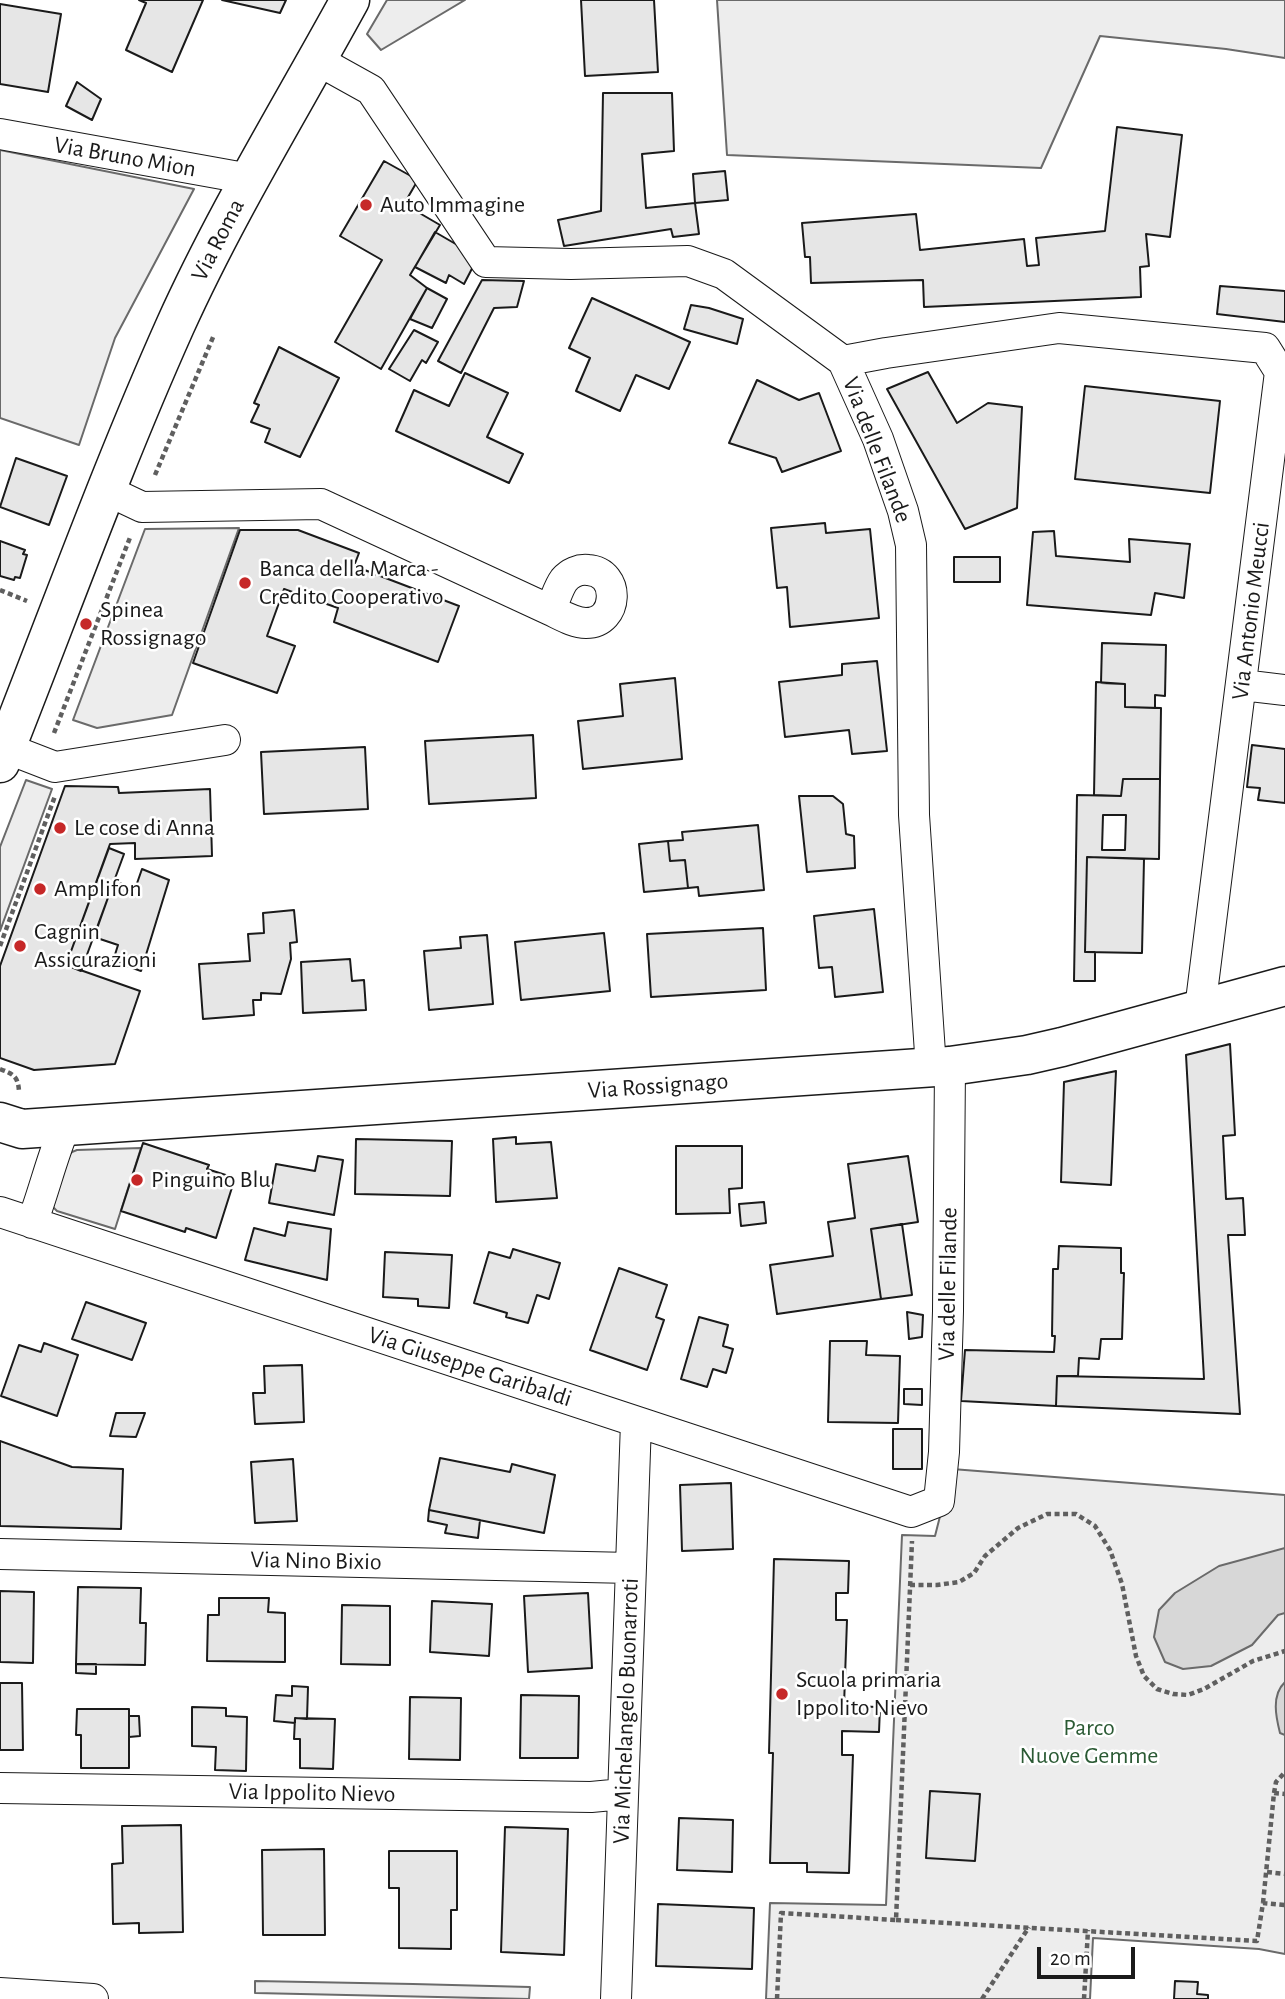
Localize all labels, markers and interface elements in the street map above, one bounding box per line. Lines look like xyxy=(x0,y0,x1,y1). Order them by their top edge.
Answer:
street label: Via Bruno Mion xyxy=(52,130,198,184)
place label: Auto Immagine xyxy=(380,191,525,219)
street label: Via Roma xyxy=(185,194,251,286)
marker: Auto Immagine xyxy=(358,197,374,213)
street label: Via delle Filande xyxy=(836,373,918,527)
street label: Via Antonio Meucci xyxy=(1226,520,1276,702)
place label: Banca della Marca - Credito Cooperativo xyxy=(259,555,444,611)
marker: Banca della Marca - Credito Cooperativo xyxy=(237,575,253,591)
place label: Spinea Rossignago xyxy=(100,596,206,652)
marker: Spinea Rossignago xyxy=(78,616,94,632)
place label: Le cose di Anna xyxy=(74,814,215,842)
marker: Le cose di Anna xyxy=(52,820,68,836)
place label: Amplifon xyxy=(54,875,142,903)
marker: Amplifon xyxy=(32,881,48,897)
place label: Cagnin Assicurazioni xyxy=(34,918,157,974)
marker: Cagnin Assicurazioni xyxy=(12,938,28,954)
street label: Via Rossignago xyxy=(587,1067,729,1105)
place label: Pinguino Blu xyxy=(151,1166,271,1194)
marker: Pinguino Blu xyxy=(129,1172,145,1188)
street label: Via delle Filande xyxy=(932,1207,964,1361)
street label: Via Giuseppe Garibaldi xyxy=(365,1320,575,1414)
street label: Via Nino Bixio xyxy=(250,1545,382,1577)
street label: Via Michelangelo Buonarroti xyxy=(607,1578,645,1844)
place label: Scuola primaria Ippolito Nievo xyxy=(796,1666,941,1722)
marker: Scuola primaria Ippolito Nievo xyxy=(774,1686,790,1702)
park label: Parco Nuove Gemme xyxy=(1020,1714,1158,1770)
street label: Via Ippolito Nievo xyxy=(228,1777,396,1809)
scale bar xyxy=(1040,1932,1138,1976)
text: 20 m xyxy=(1050,1948,1091,1969)

